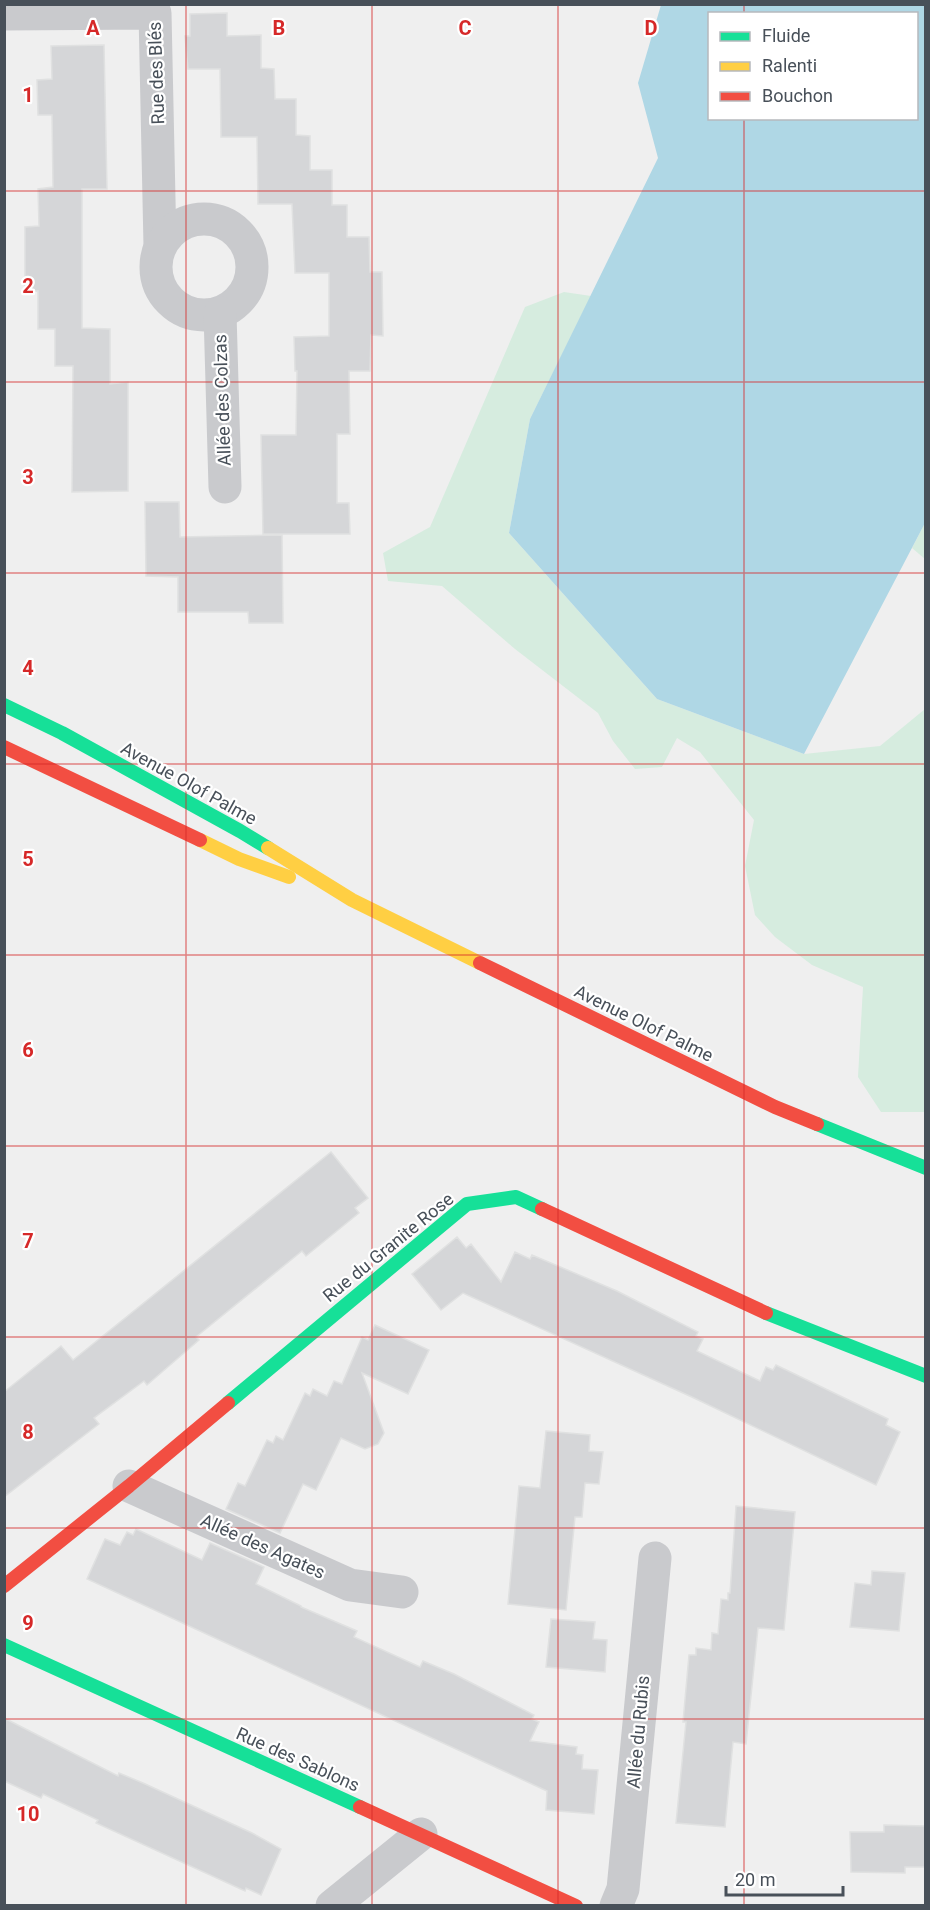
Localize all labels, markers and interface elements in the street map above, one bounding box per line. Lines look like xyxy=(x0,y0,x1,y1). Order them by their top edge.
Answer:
legend xyxy=(708,12,918,120)
text: A xyxy=(86,16,100,40)
text: B xyxy=(273,16,285,40)
text: C xyxy=(458,16,472,40)
text: D xyxy=(645,16,658,40)
street label: Rue des Blés xyxy=(144,21,168,125)
text: Fluide xyxy=(762,25,810,46)
text: Ralenti xyxy=(762,55,817,76)
text: 1 xyxy=(22,83,34,107)
text: Bouchon xyxy=(762,85,833,106)
text: 2 xyxy=(22,274,34,298)
street label: Allée des Colzas xyxy=(209,334,235,466)
text: 3 xyxy=(22,465,34,489)
text: 4 xyxy=(22,656,34,680)
street label: Avenue Olof Palme xyxy=(118,737,260,829)
text: 5 xyxy=(22,847,34,871)
street label: Avenue Olof Palme xyxy=(571,980,717,1066)
text: 6 xyxy=(22,1038,34,1062)
street label: Rue du Granite Rose xyxy=(319,1188,457,1306)
text: 7 xyxy=(22,1229,34,1253)
text: 8 xyxy=(22,1420,34,1444)
street label: Allée des Agates xyxy=(198,1509,328,1583)
text: 9 xyxy=(22,1611,34,1635)
street label: Allée du Rubis xyxy=(623,1675,653,1789)
street label: Rue des Sablons xyxy=(233,1722,363,1796)
text: 10 xyxy=(17,1802,39,1826)
scale bar xyxy=(726,1859,843,1897)
text: 20 m xyxy=(735,1869,775,1890)

